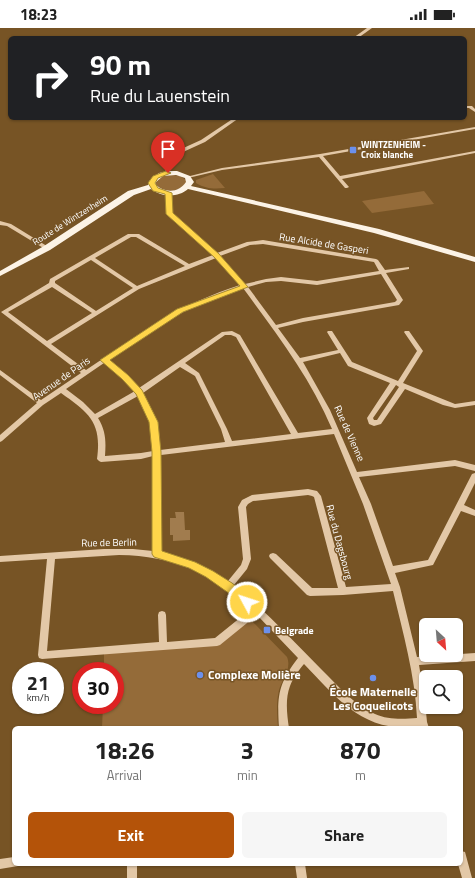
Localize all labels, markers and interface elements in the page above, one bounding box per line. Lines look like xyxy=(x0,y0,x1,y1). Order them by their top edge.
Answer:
text: 18:23 xyxy=(20,3,57,26)
text: 90 m xyxy=(90,43,151,86)
icon: right xyxy=(24,52,76,104)
text: Rue du Lauenstein xyxy=(90,82,230,109)
pin xyxy=(151,132,185,173)
icon: arrive xyxy=(157,138,179,160)
place label: WINTZENHEIM - Croix blanche xyxy=(361,138,426,161)
marker: WINTZENHEIM - Croix blanche xyxy=(348,145,358,155)
street label: Route de Wintzenheim xyxy=(30,191,110,248)
street label: Rue Alcide de Gasperi xyxy=(278,229,370,258)
street label: Avenue de Paris xyxy=(29,353,93,404)
street label: Rue de Vienne xyxy=(330,403,369,464)
street label: Rue du Dagsbourg xyxy=(322,503,357,581)
street label: Rue de Berlin xyxy=(81,535,137,550)
position arrow xyxy=(226,581,268,623)
north arrow xyxy=(419,618,463,662)
map controls xyxy=(419,618,463,714)
place label: Belgrade xyxy=(275,623,314,638)
marker: Belgrade xyxy=(262,625,272,635)
speed limit sign: 30 xyxy=(72,662,124,714)
place label: Complexe Molière xyxy=(208,665,301,684)
text: 21 xyxy=(27,667,49,698)
marker: Complexe Molière xyxy=(195,670,205,680)
button: search xyxy=(419,670,463,714)
marker: École Maternelle Les Coquelicots xyxy=(368,673,378,683)
place label: École Maternelle Les Coquelicots xyxy=(329,682,417,715)
text: km/h xyxy=(27,690,49,705)
text: 18:26 xyxy=(95,732,154,768)
text: 3 xyxy=(241,732,254,768)
text: 870 xyxy=(340,732,380,768)
text: Arrival xyxy=(107,765,142,785)
text: min xyxy=(237,765,258,785)
text: m xyxy=(355,765,366,785)
button: Exit xyxy=(28,812,234,858)
button: Share xyxy=(242,812,447,858)

